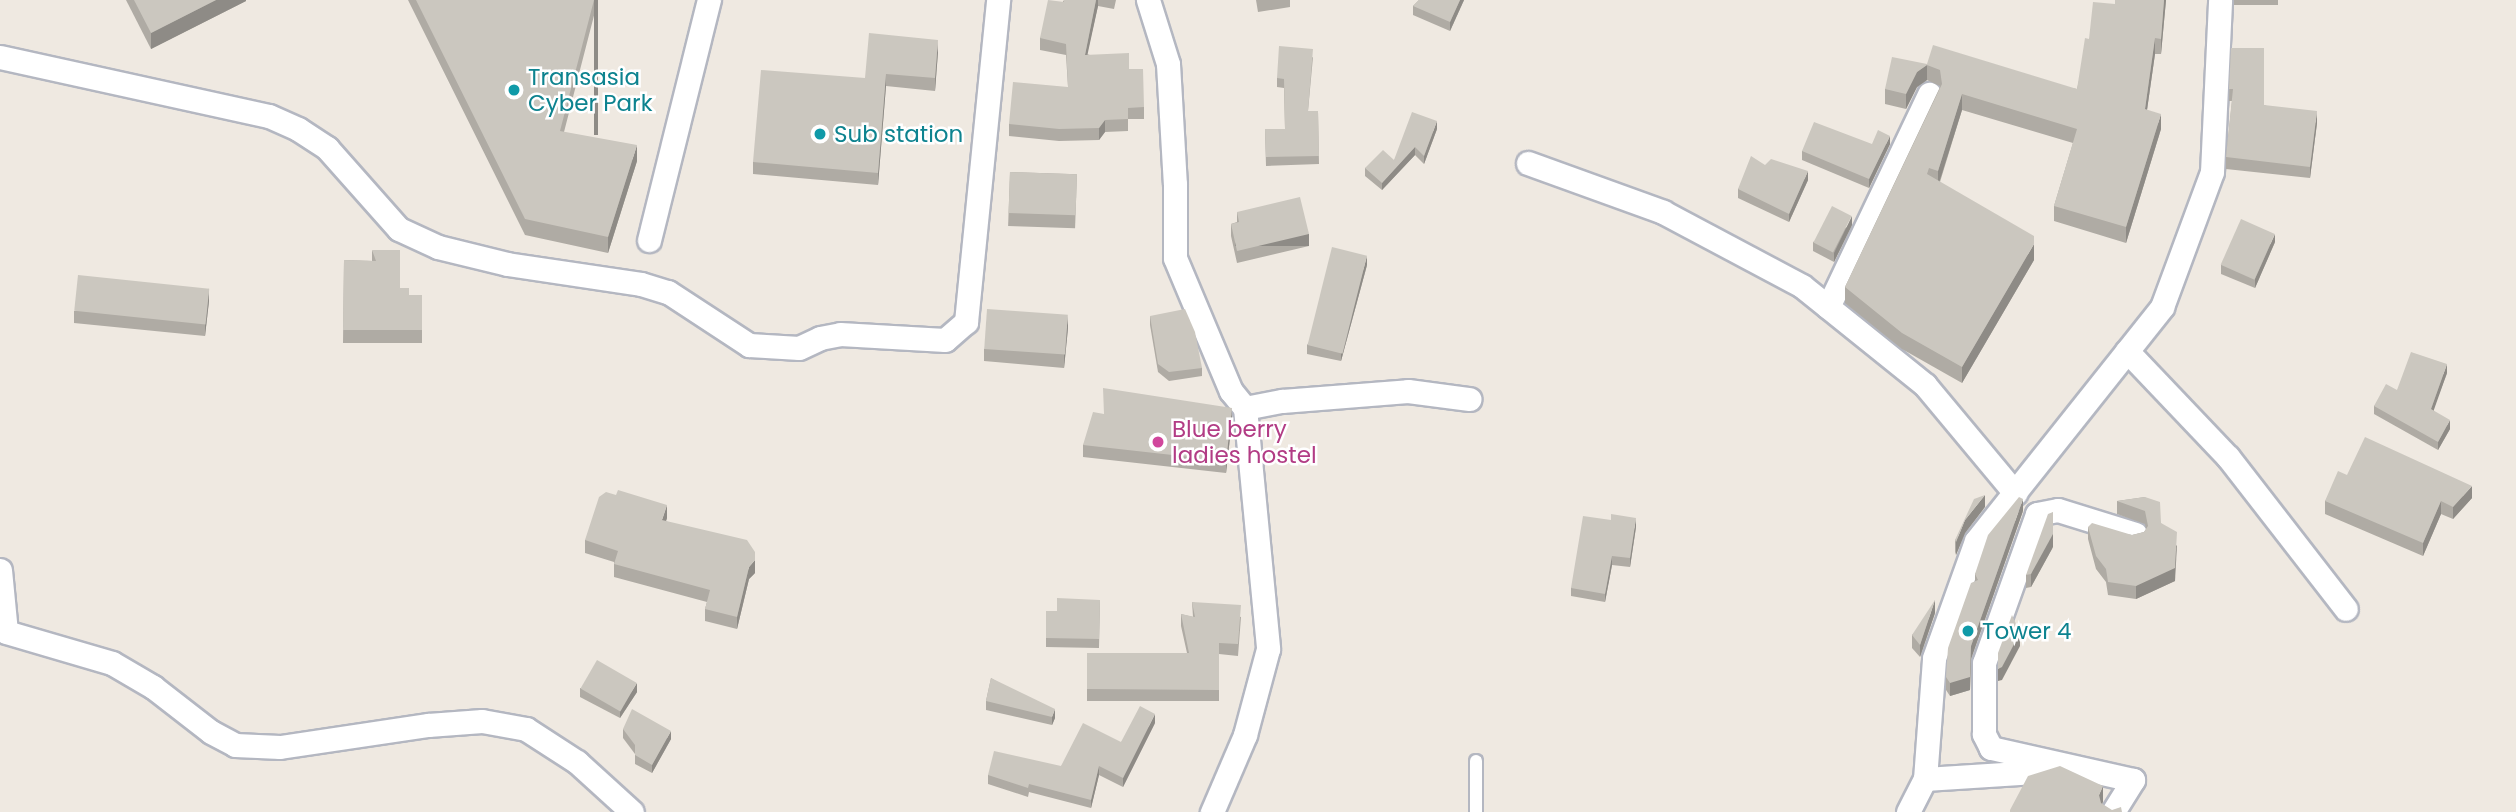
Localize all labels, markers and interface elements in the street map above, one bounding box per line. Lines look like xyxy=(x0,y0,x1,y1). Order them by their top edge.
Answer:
place label: Transasia Cyber Park xyxy=(528,63,653,117)
marker: Transasia Cyber Park xyxy=(506,82,522,98)
place label: Sub station xyxy=(834,120,963,148)
marker: Sub station xyxy=(812,126,828,142)
place label: Blue berry ladies hostel xyxy=(1172,415,1317,469)
marker: Blue berry ladies hostel xyxy=(1150,434,1166,450)
place label: Tower 4 xyxy=(1982,617,2071,645)
marker: Tower 4 xyxy=(1960,623,1976,639)

